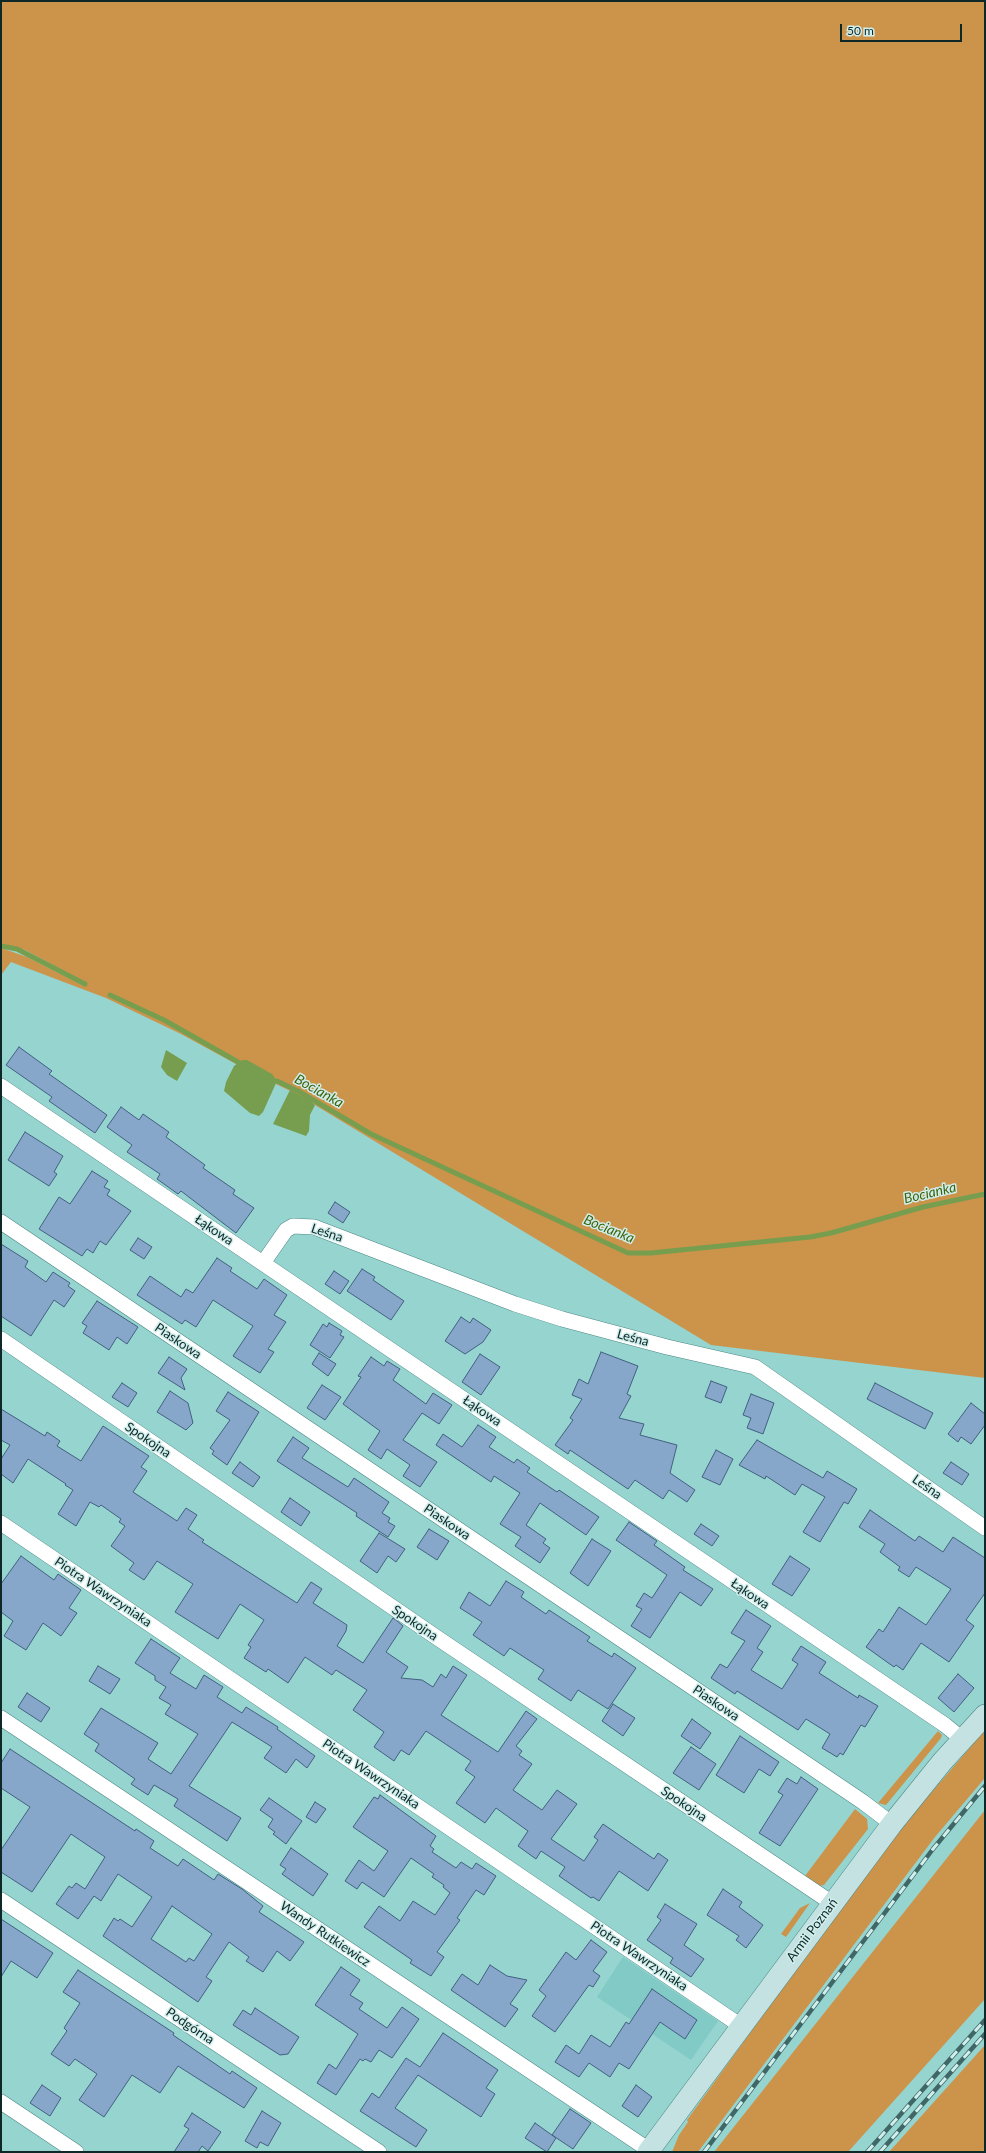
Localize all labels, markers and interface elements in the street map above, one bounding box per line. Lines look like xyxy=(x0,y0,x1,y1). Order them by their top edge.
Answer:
scale bar xyxy=(842,16,964,42)
text: 50 m xyxy=(847,23,874,38)
water label: Bocianka xyxy=(292,1071,346,1111)
water label: Bocianka xyxy=(902,1179,958,1207)
street label: Łąkowa xyxy=(192,1211,236,1249)
water label: Bocianka xyxy=(581,1211,637,1247)
street label: Leśna xyxy=(309,1221,345,1245)
street label: Piaskowa xyxy=(152,1320,204,1362)
street label: Leśna xyxy=(615,1326,651,1350)
street label: Łąkowa xyxy=(460,1392,504,1430)
street label: Spokojna xyxy=(122,1419,174,1461)
street label: Leśna xyxy=(909,1471,945,1503)
street label: Piaskowa xyxy=(421,1501,473,1543)
street label: Piotra Wawrzyniaka xyxy=(51,1554,155,1630)
street label: Łąkowa xyxy=(728,1575,772,1613)
street label: Spokojna xyxy=(389,1602,441,1644)
street label: Piaskowa xyxy=(690,1682,742,1724)
street label: Piotra Wawrzyniaka xyxy=(319,1736,423,1812)
street label: Spokojna xyxy=(658,1783,710,1825)
street label: Armii Poznań xyxy=(783,1895,841,1965)
street label: Wandy Rutkiewicz xyxy=(277,1898,373,1970)
street label: Piotra Wawrzyniaka xyxy=(587,1918,691,1994)
street label: Podgórna xyxy=(163,2004,217,2048)

